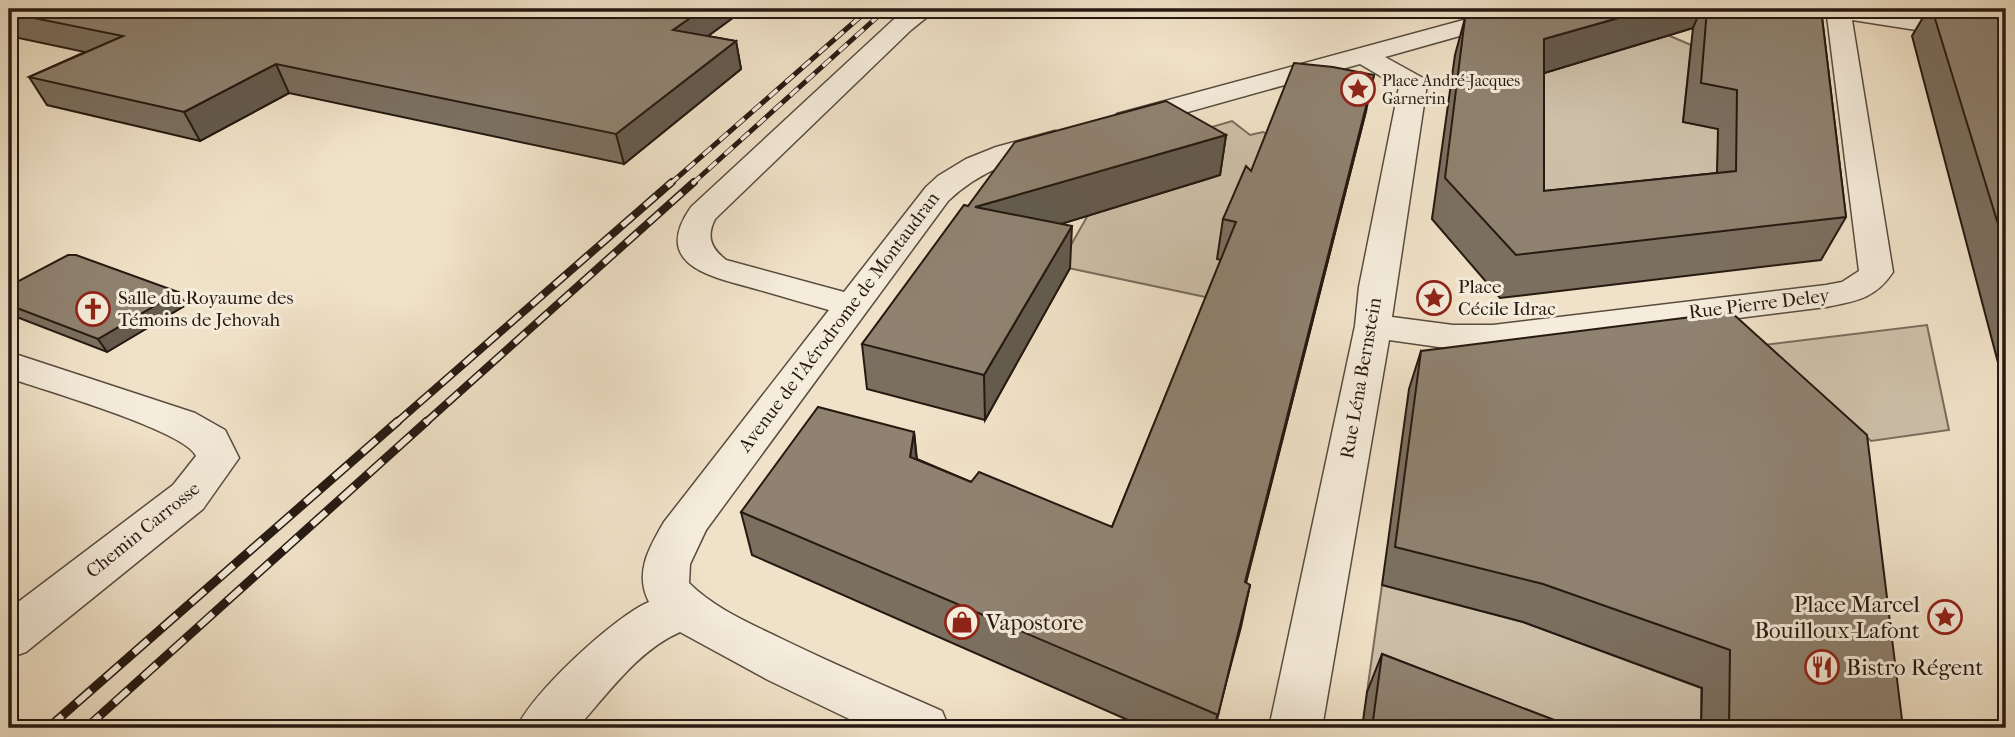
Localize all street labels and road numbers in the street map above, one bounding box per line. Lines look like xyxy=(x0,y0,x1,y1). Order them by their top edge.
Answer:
street label: Avenue de l'Aérodrome de Montaudran xyxy=(733,188,944,457)
street label: Rue Pierre Deley xyxy=(1687,284,1832,324)
street label: Rue Léna Bernstein xyxy=(1336,296,1386,460)
street label: Chemin Carrosse xyxy=(82,477,204,583)

